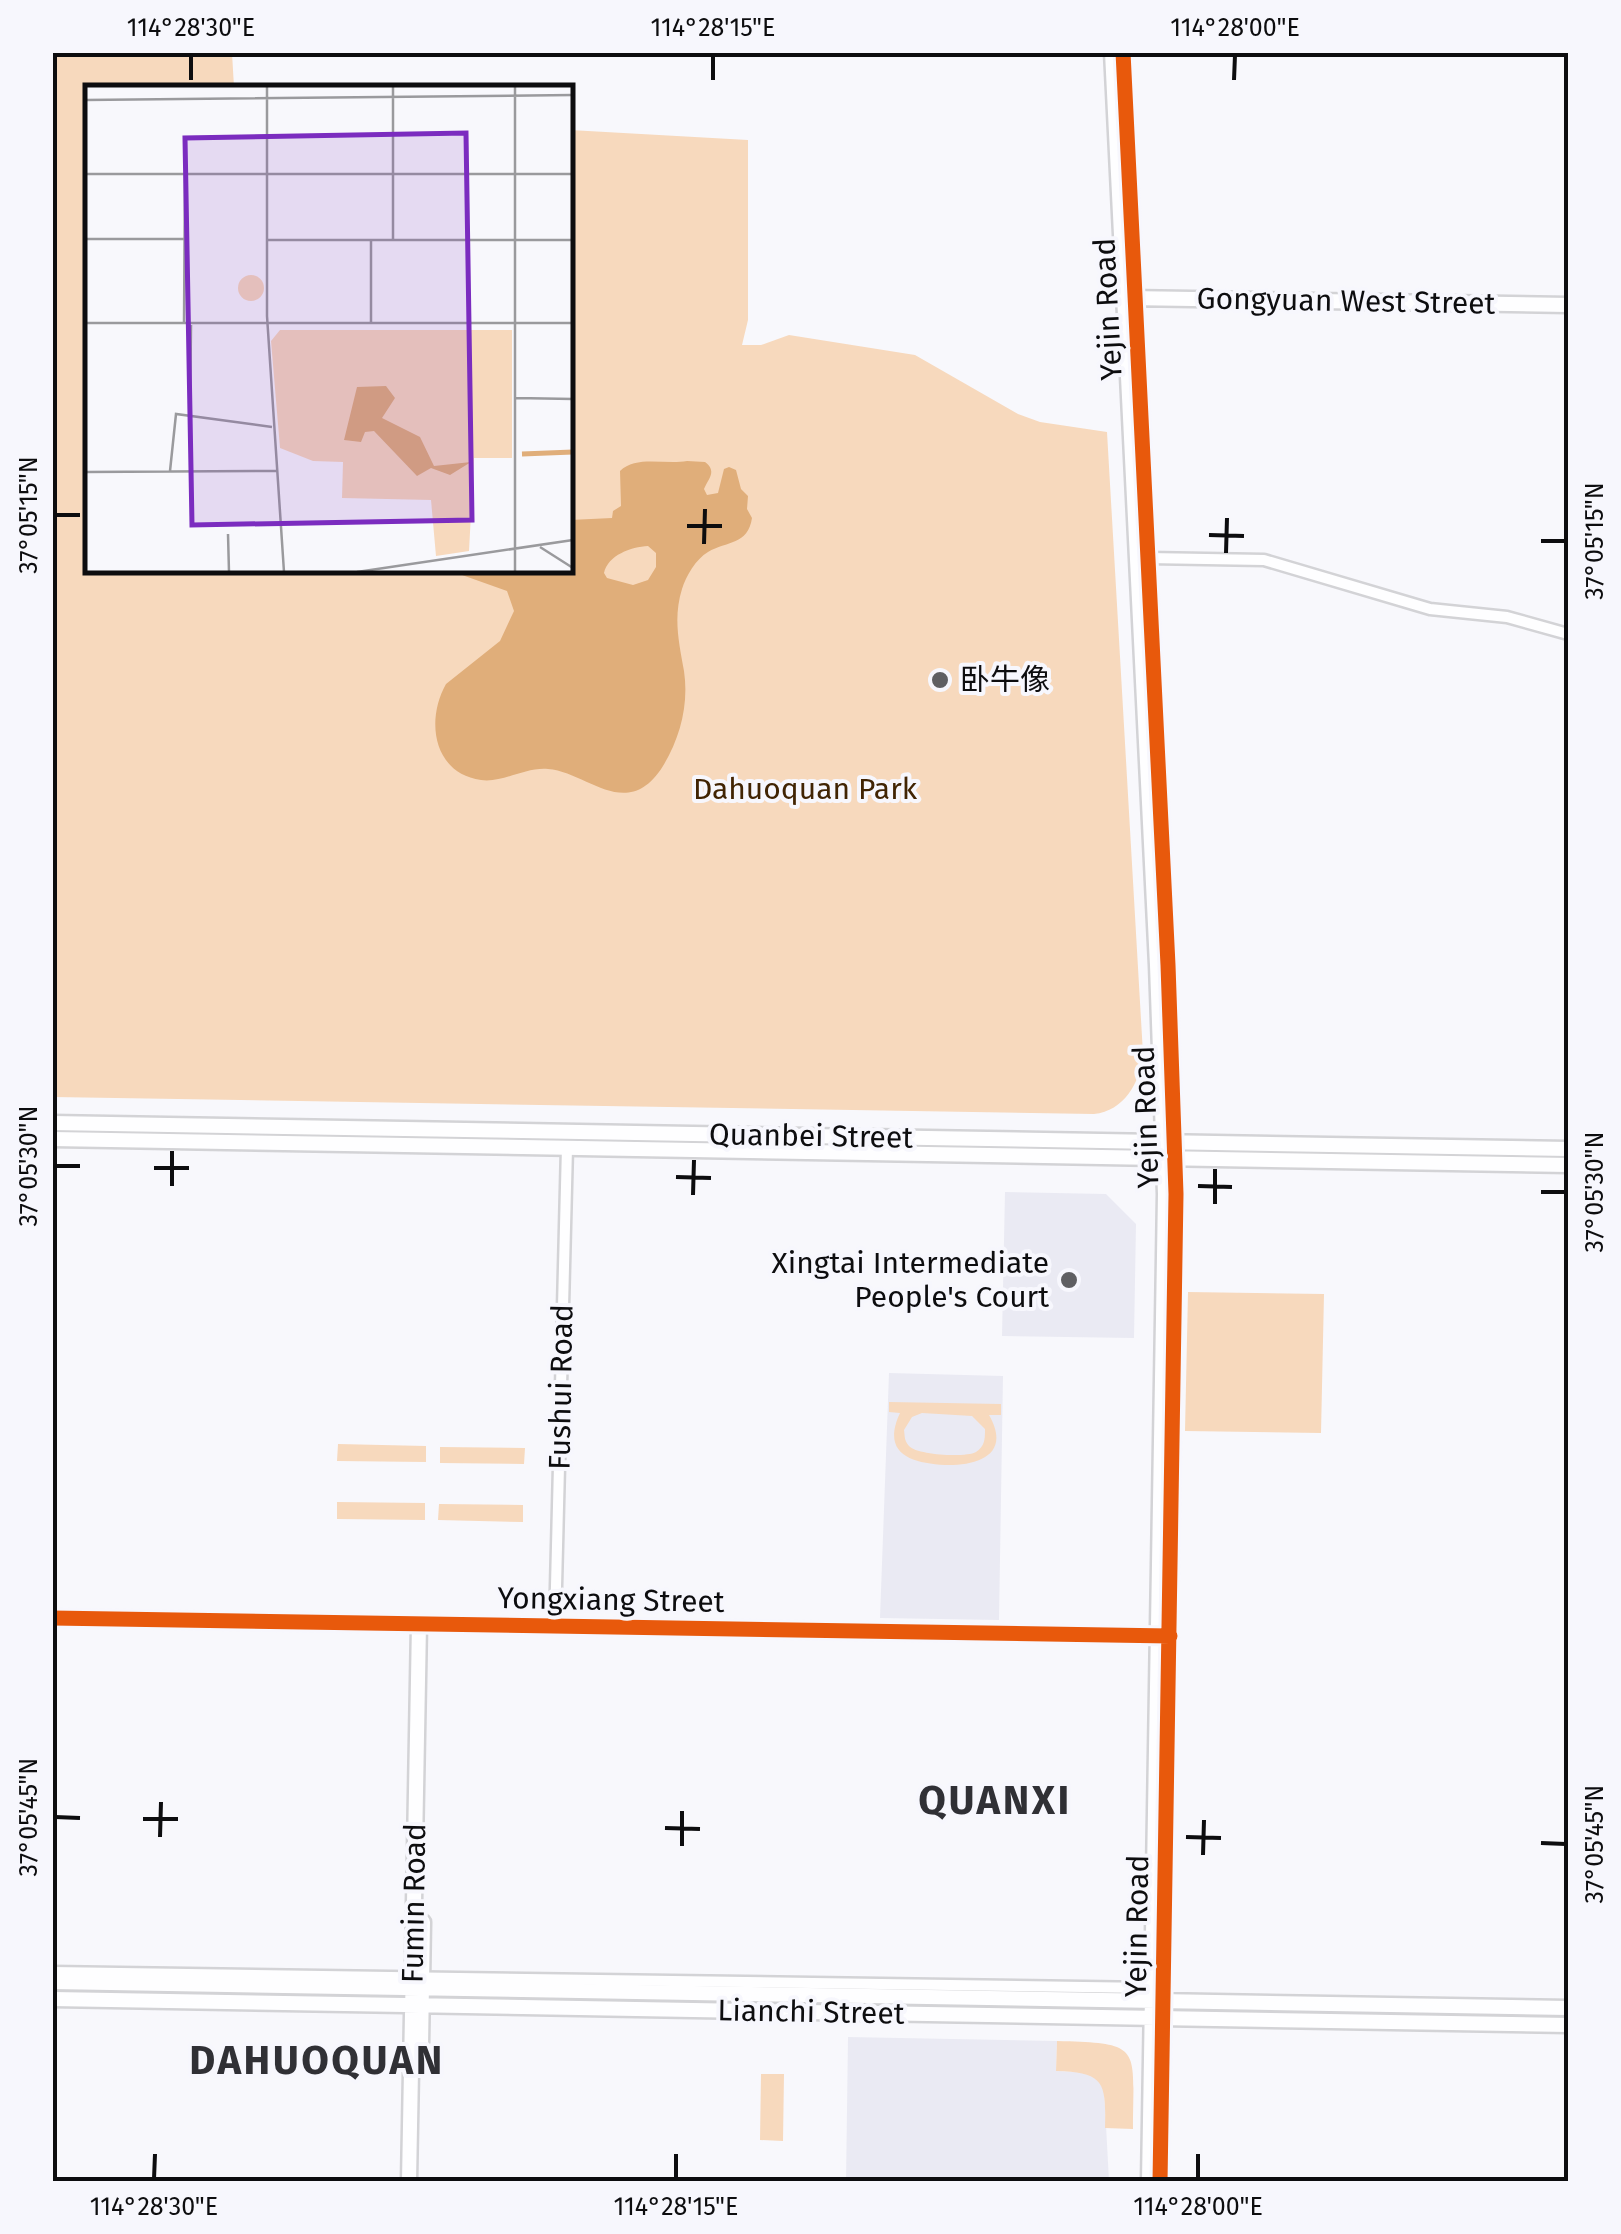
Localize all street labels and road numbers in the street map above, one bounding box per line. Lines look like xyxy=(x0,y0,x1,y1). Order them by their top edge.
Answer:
street label: Yejin Road xyxy=(1086,237,1130,381)
street label: Gongyuan West Street xyxy=(1196,280,1496,322)
street label: Yejin Road xyxy=(1126,1045,1166,1189)
street label: Quanbei Street xyxy=(709,1116,913,1156)
street label: Fushui Road xyxy=(542,1304,580,1470)
street label: Yongxiang Street xyxy=(497,1580,725,1620)
street label: Fumin Road xyxy=(395,1823,433,1983)
street label: Yejin Road xyxy=(1118,1854,1156,1998)
street label: Lianchi Street xyxy=(717,1992,905,2032)

